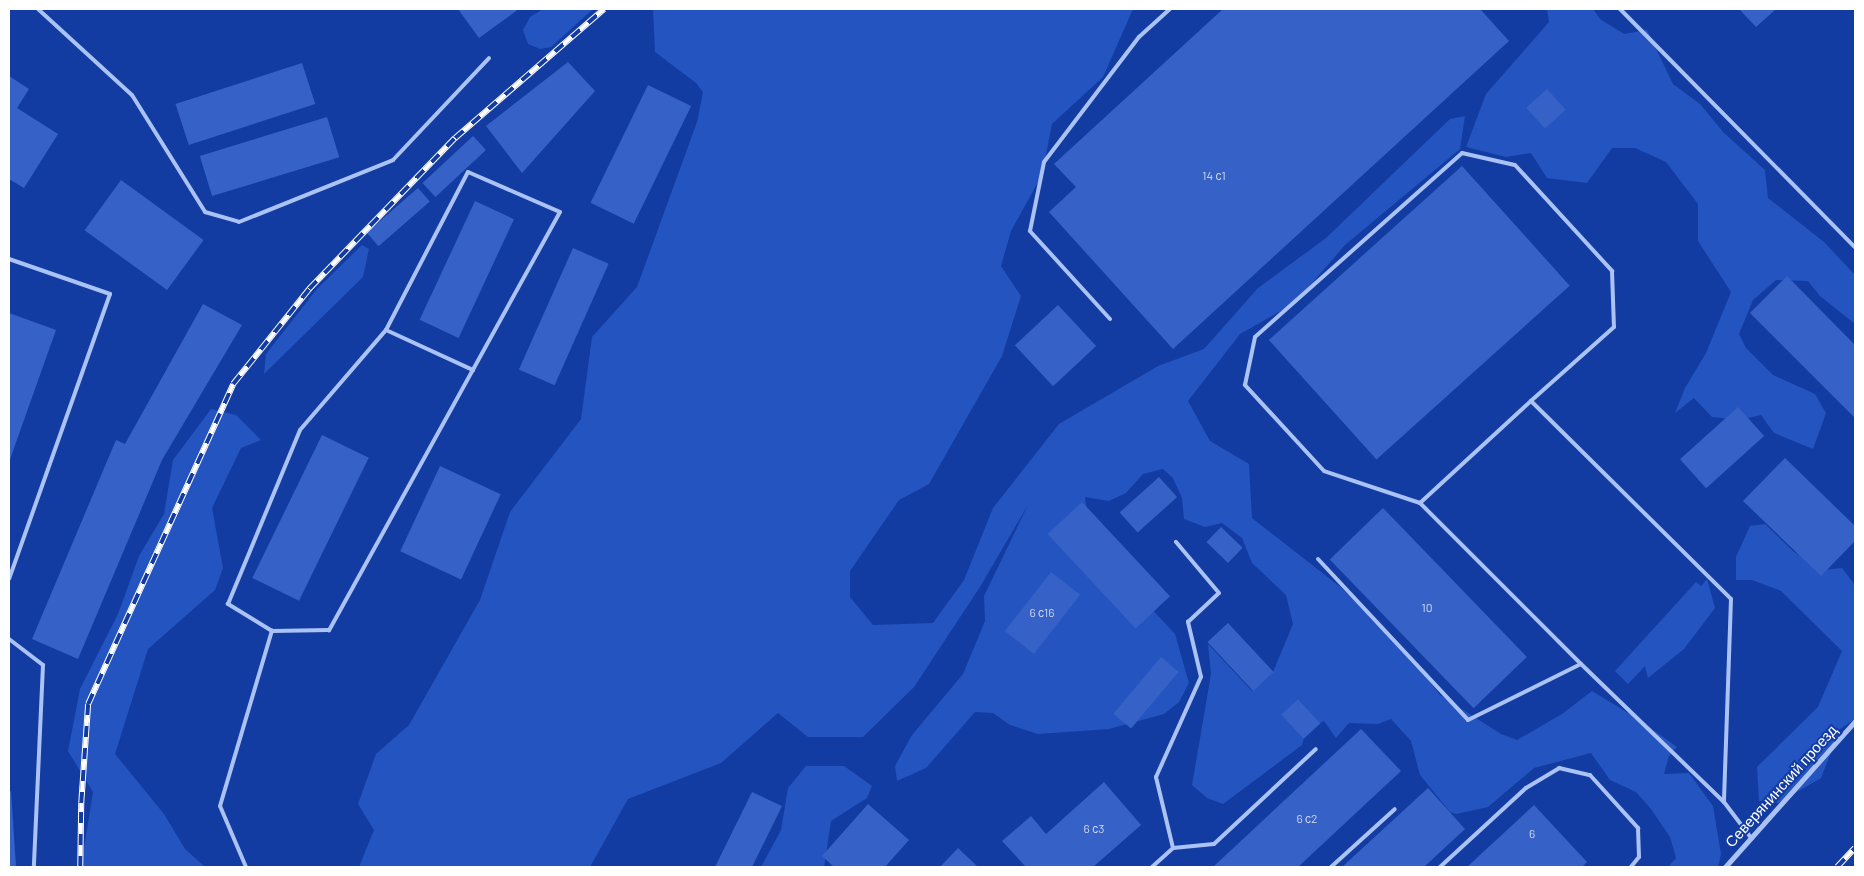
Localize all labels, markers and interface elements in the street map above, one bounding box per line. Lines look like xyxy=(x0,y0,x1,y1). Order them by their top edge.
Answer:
house number: 14 с1 xyxy=(1202,169,1226,183)
house number: 10 xyxy=(1422,601,1432,615)
house number: 6 с16 xyxy=(1030,606,1054,620)
street label: Северянинский проезд xyxy=(1721,721,1841,851)
house number: 6 с2 xyxy=(1296,812,1318,826)
house number: 6 с3 xyxy=(1084,822,1104,836)
house number: 6 xyxy=(1529,827,1535,841)

